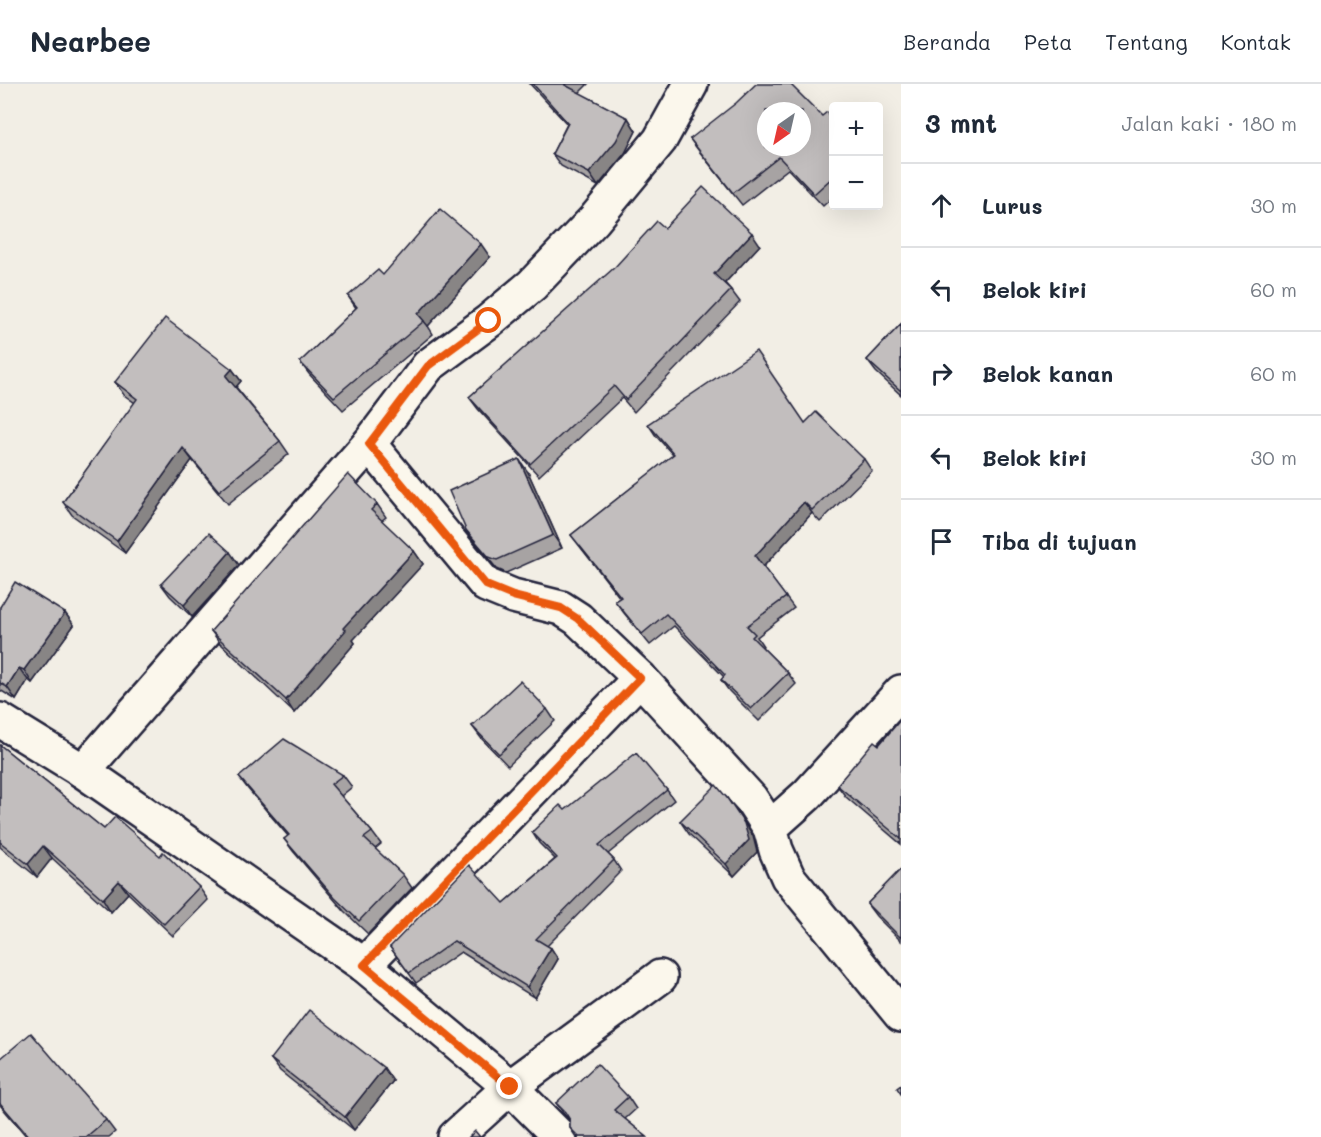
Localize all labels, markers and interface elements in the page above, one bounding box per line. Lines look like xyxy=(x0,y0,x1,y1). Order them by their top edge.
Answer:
text: Nearbee xyxy=(30,23,151,59)
text: Beranda xyxy=(903,28,991,55)
text: Peta xyxy=(1024,28,1072,55)
text: Tentang xyxy=(1105,28,1188,55)
text: Kontak xyxy=(1221,28,1291,55)
north arrow xyxy=(757,102,811,156)
map controls xyxy=(829,102,883,210)
button: + xyxy=(829,102,883,156)
text: 3 mnt xyxy=(925,106,997,140)
text: Jalan kaki · 180 m xyxy=(1122,110,1297,136)
button: − xyxy=(829,156,883,210)
icon: ahead xyxy=(925,189,958,222)
text: Lurus xyxy=(982,191,1043,220)
text: 30 m xyxy=(1251,192,1297,218)
icon: left xyxy=(925,273,958,306)
text: Belok kiri xyxy=(982,275,1087,304)
text: 60 m xyxy=(1250,276,1297,302)
route start xyxy=(475,307,501,333)
icon: right xyxy=(925,357,958,390)
text: Belok kanan xyxy=(982,359,1113,388)
text: 60 m xyxy=(1250,360,1297,386)
icon: left xyxy=(925,441,958,474)
text: Belok kiri xyxy=(982,443,1087,472)
text: 30 m xyxy=(1251,444,1297,470)
icon: arrive xyxy=(925,525,958,558)
text: Tiba di tujuan xyxy=(982,527,1137,556)
route end xyxy=(496,1073,522,1099)

